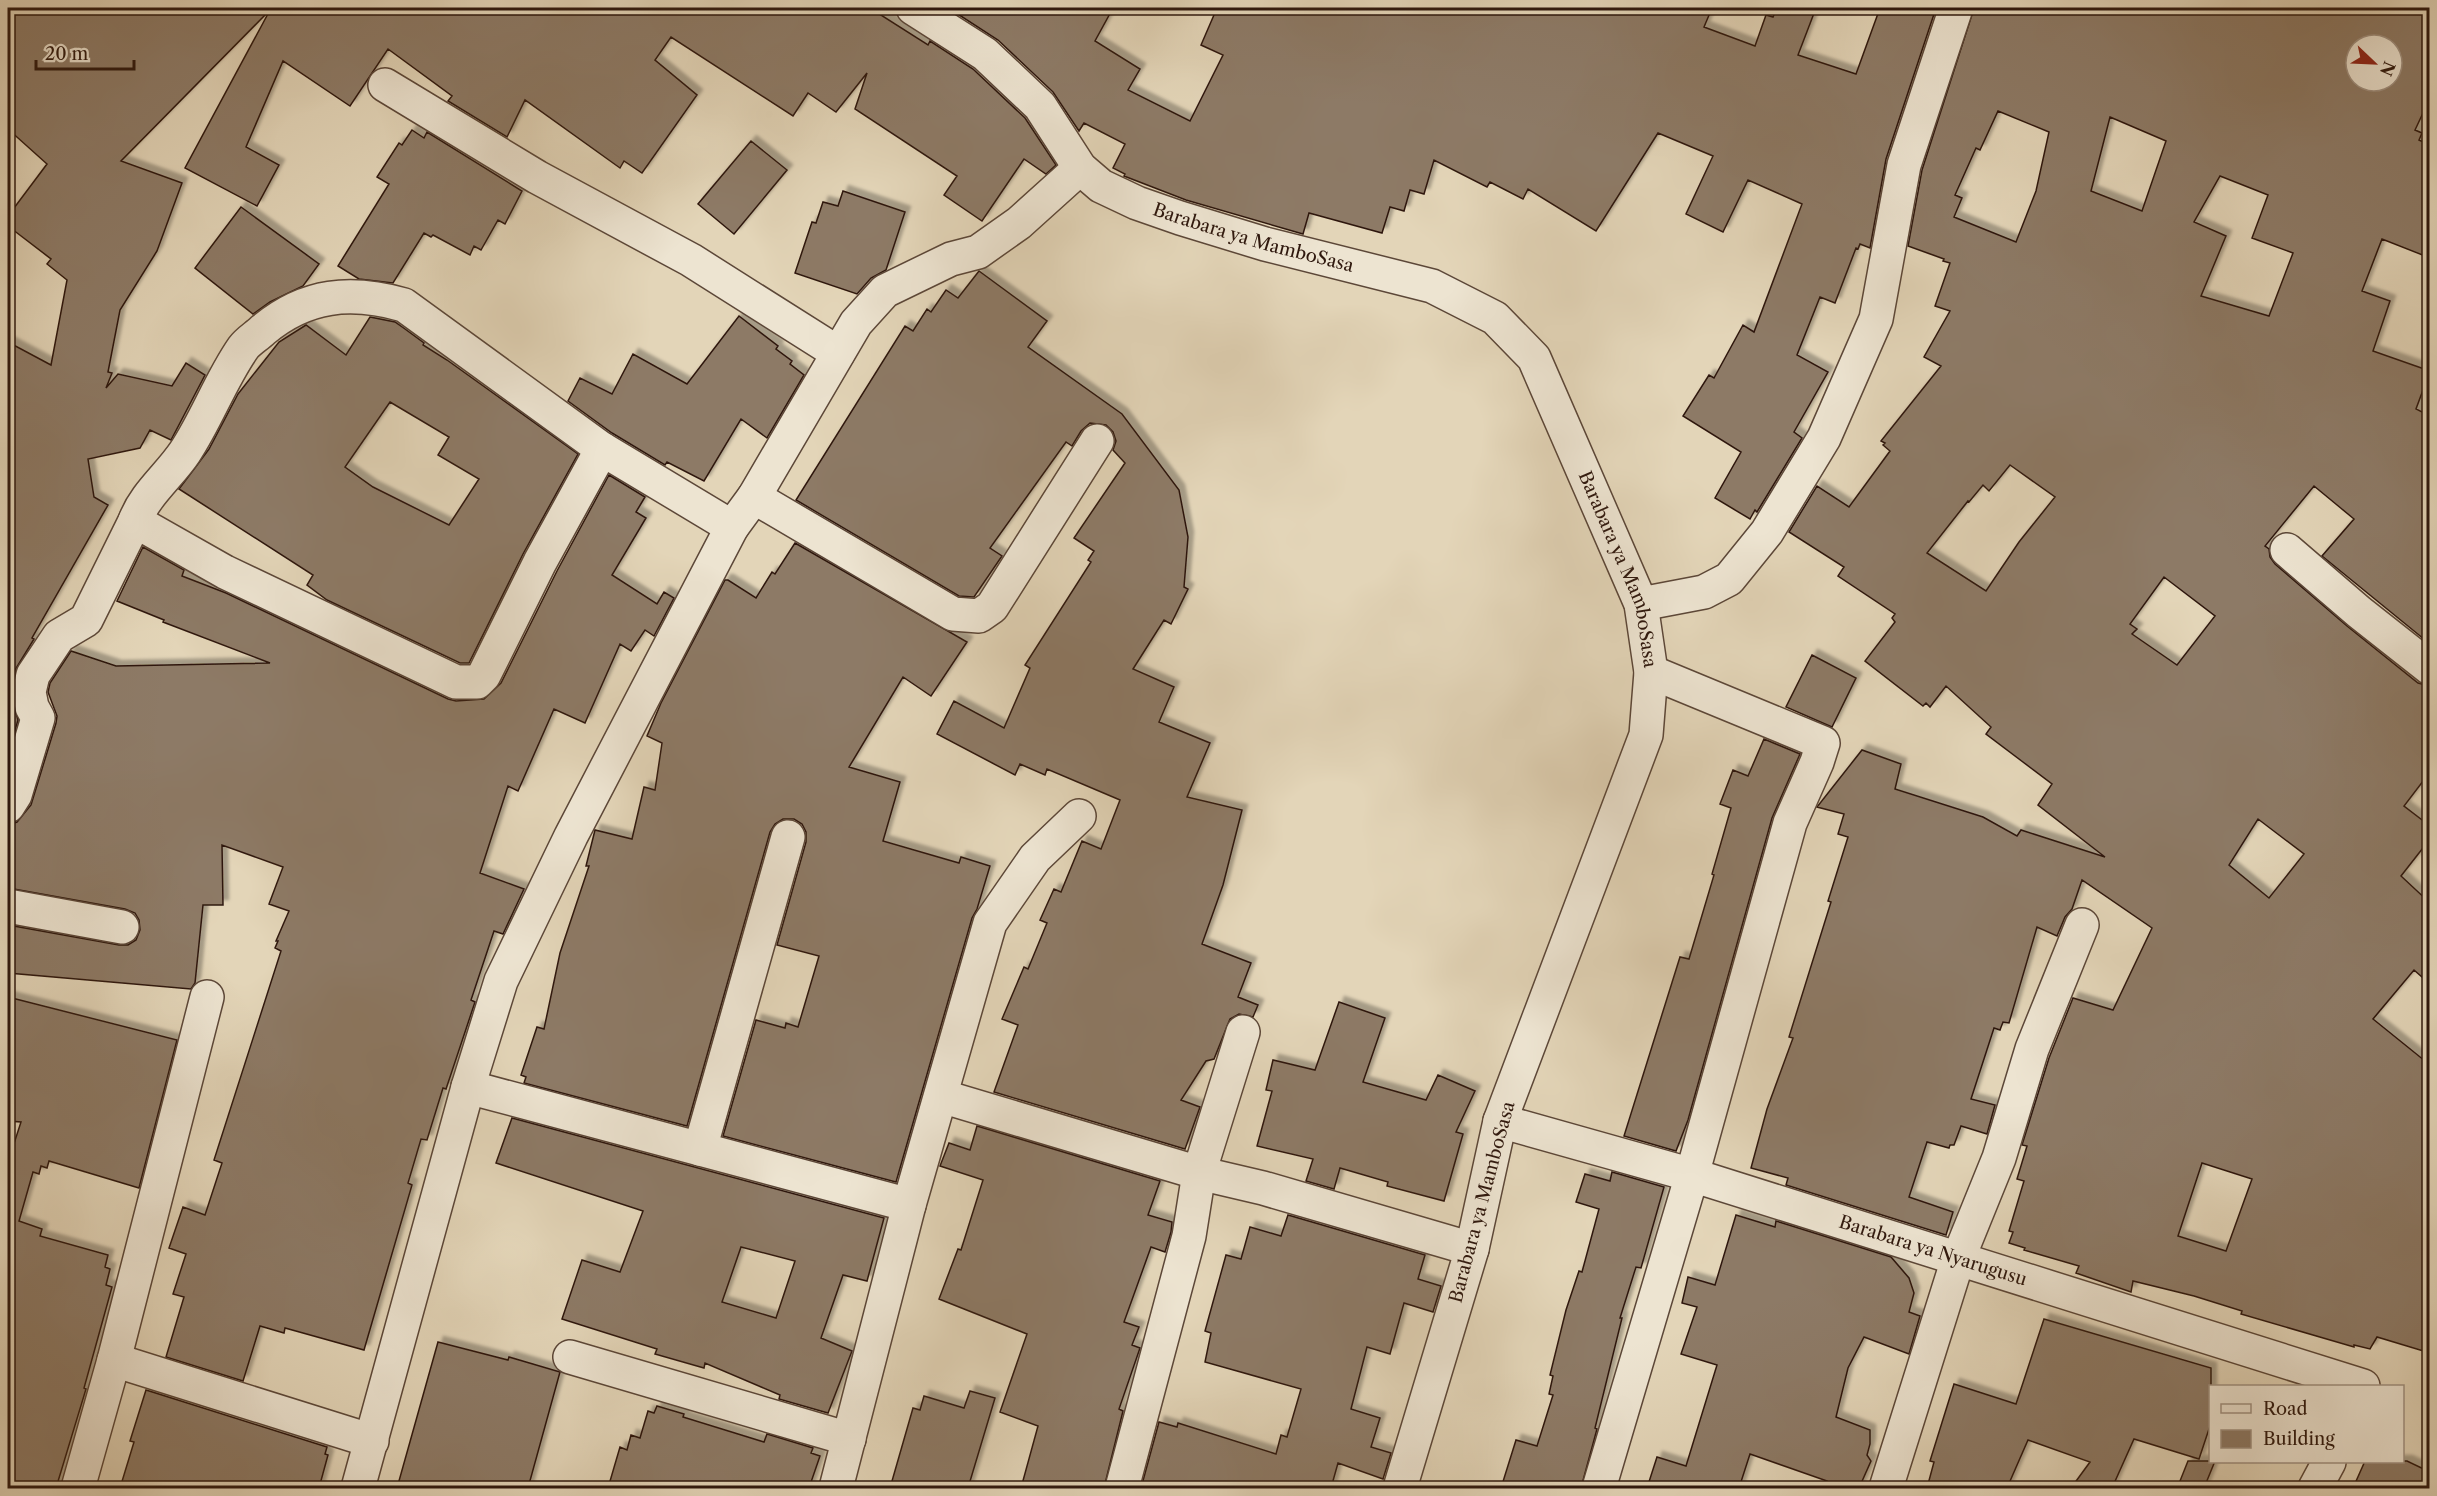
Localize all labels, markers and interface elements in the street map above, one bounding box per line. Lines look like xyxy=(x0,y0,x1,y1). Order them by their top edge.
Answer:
scale bar xyxy=(36,33,134,71)
north arrow xyxy=(2344,33,2404,93)
text: 20 m xyxy=(45,43,89,65)
text: N xyxy=(2376,59,2400,79)
street label: Barabara ya MamboSasa xyxy=(1150,198,1357,277)
street label: Barabara ya MamboSasa xyxy=(1574,468,1661,670)
street label: Barabara ya MamboSasa xyxy=(1444,1098,1520,1305)
street label: Barabara ya Nyarugusu xyxy=(1836,1211,2030,1291)
legend xyxy=(2209,1385,2404,1463)
text: Road xyxy=(2263,1398,2308,1420)
text: Building xyxy=(2263,1428,2335,1450)

